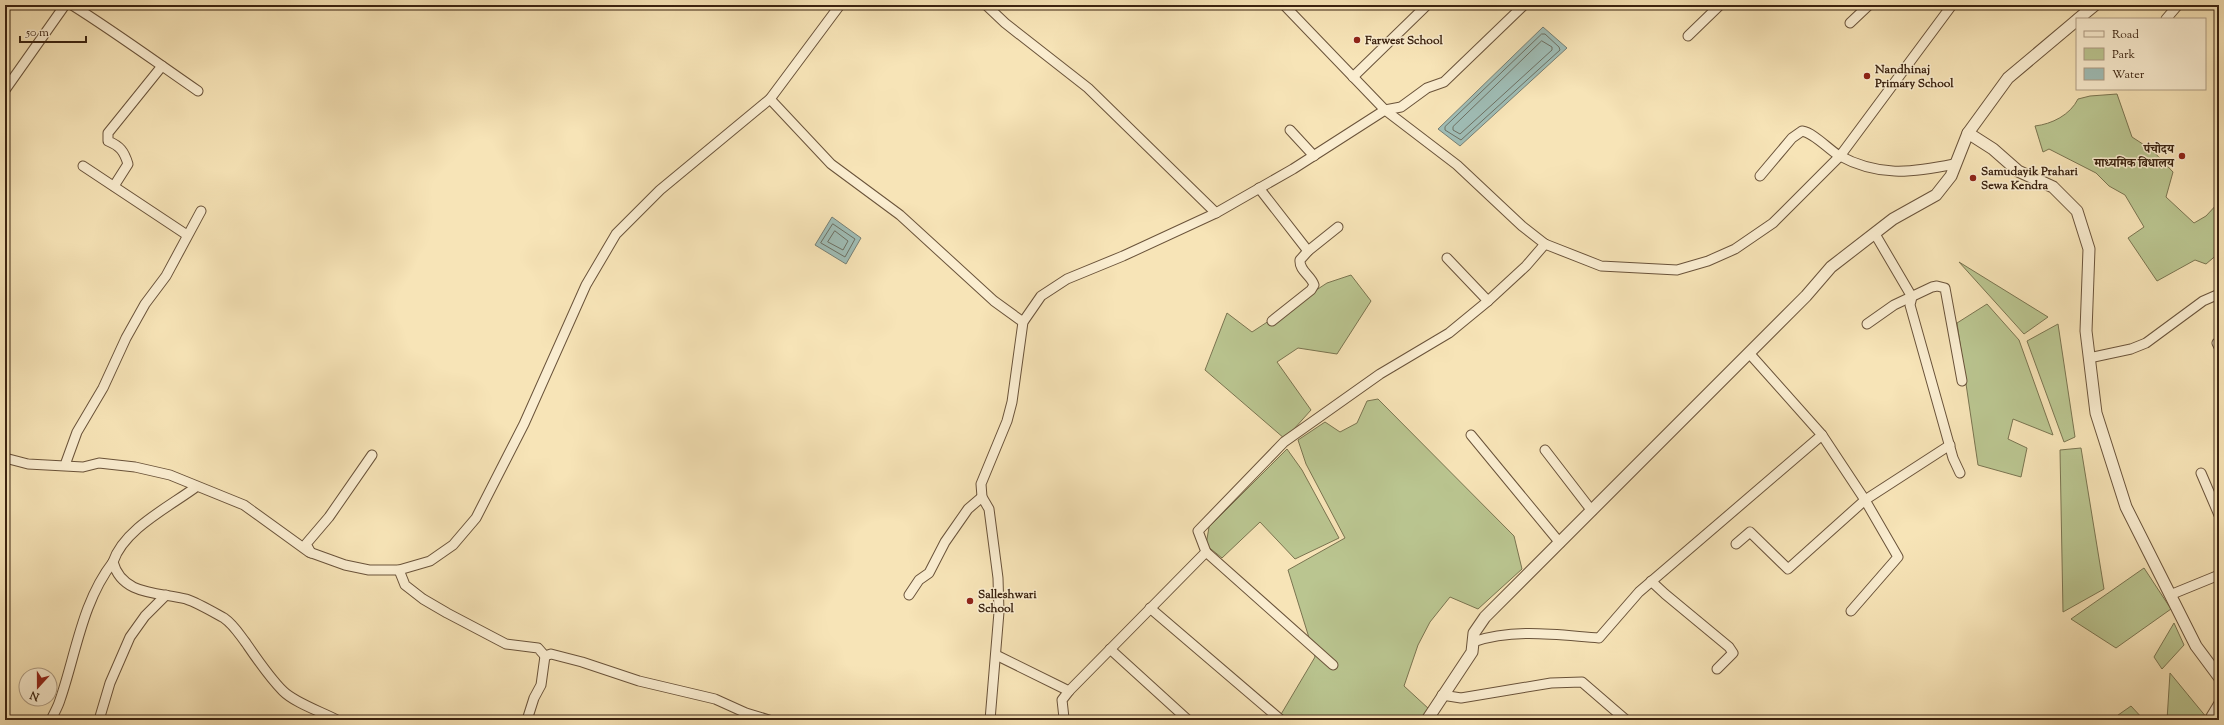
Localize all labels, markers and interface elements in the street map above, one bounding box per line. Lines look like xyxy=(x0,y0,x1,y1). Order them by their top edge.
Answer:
scale bar xyxy=(20,18,86,44)
legend xyxy=(2076,18,2206,90)
text: 50 m xyxy=(25,24,49,42)
text: Road xyxy=(2112,26,2139,44)
place label: Farwest School xyxy=(1364,32,1443,50)
marker: Farwest School xyxy=(1352,35,1362,45)
text: Park xyxy=(2112,46,2135,64)
place label: Nandhinaj Primary School xyxy=(1874,61,1954,93)
text: Water xyxy=(2112,66,2145,84)
marker: Nandhinaj Primary School xyxy=(1862,71,1872,81)
place label: पंचोदय माध्यमिक बिधालय xyxy=(2093,141,2175,173)
marker: पंचोदय माध्यमिक बिधालय xyxy=(2177,151,2187,161)
place label: Samudayik Prahari Sewa Kendra xyxy=(1981,163,2079,195)
marker: Samudayik Prahari Sewa Kendra xyxy=(1968,173,1978,183)
place label: Salleshwari School xyxy=(978,586,1037,618)
marker: Salleshwari School xyxy=(965,596,975,606)
north arrow xyxy=(18,667,58,707)
text: N xyxy=(28,686,43,705)

